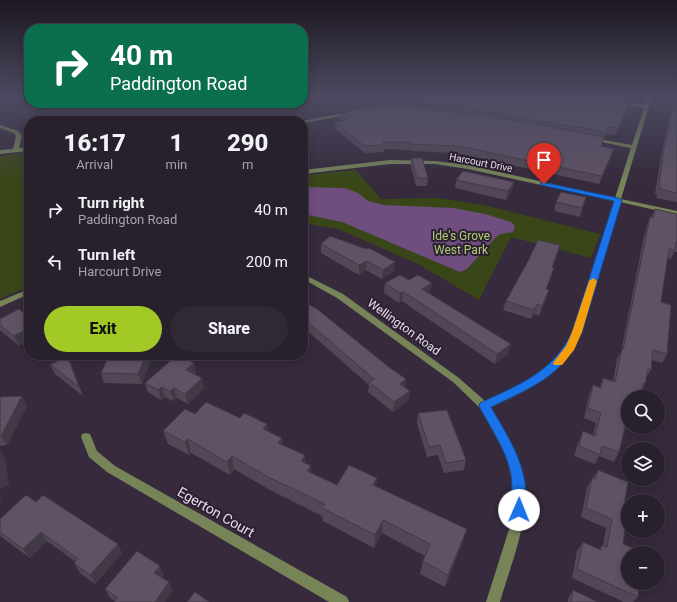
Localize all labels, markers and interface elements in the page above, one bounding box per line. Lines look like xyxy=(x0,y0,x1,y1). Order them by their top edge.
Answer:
text: 40 m xyxy=(110,39,173,72)
icon: right xyxy=(44,40,96,92)
text: Paddington Road xyxy=(110,73,247,94)
text: 16:17 xyxy=(64,129,126,157)
text: 1 xyxy=(169,129,183,157)
text: 290 xyxy=(227,129,268,157)
pin xyxy=(527,143,561,184)
icon: arrive xyxy=(533,149,555,171)
street label: Harcourt Drive xyxy=(448,151,513,174)
text: Arrival xyxy=(76,157,113,172)
text: min xyxy=(166,157,187,172)
text: m xyxy=(242,157,253,172)
text: Turn right xyxy=(78,194,144,212)
icon: right xyxy=(44,199,66,221)
text: 40 m xyxy=(254,201,288,219)
text: Paddington Road xyxy=(78,212,177,227)
park label: Ide's Grove West Park xyxy=(432,229,490,257)
text: Turn left xyxy=(78,246,135,264)
icon: left xyxy=(44,251,66,273)
text: 200 m xyxy=(246,253,288,271)
text: Harcourt Drive xyxy=(78,264,161,279)
street label: Wellington Road xyxy=(365,296,443,358)
button: Exit xyxy=(44,306,162,352)
button: Share xyxy=(170,306,288,352)
map controls xyxy=(621,390,665,590)
button: search xyxy=(621,390,665,434)
button: layers xyxy=(621,442,665,486)
street label: Egerton Court xyxy=(175,483,258,541)
position arrow xyxy=(498,489,540,531)
button: + xyxy=(621,494,665,538)
button: − xyxy=(621,546,665,590)

